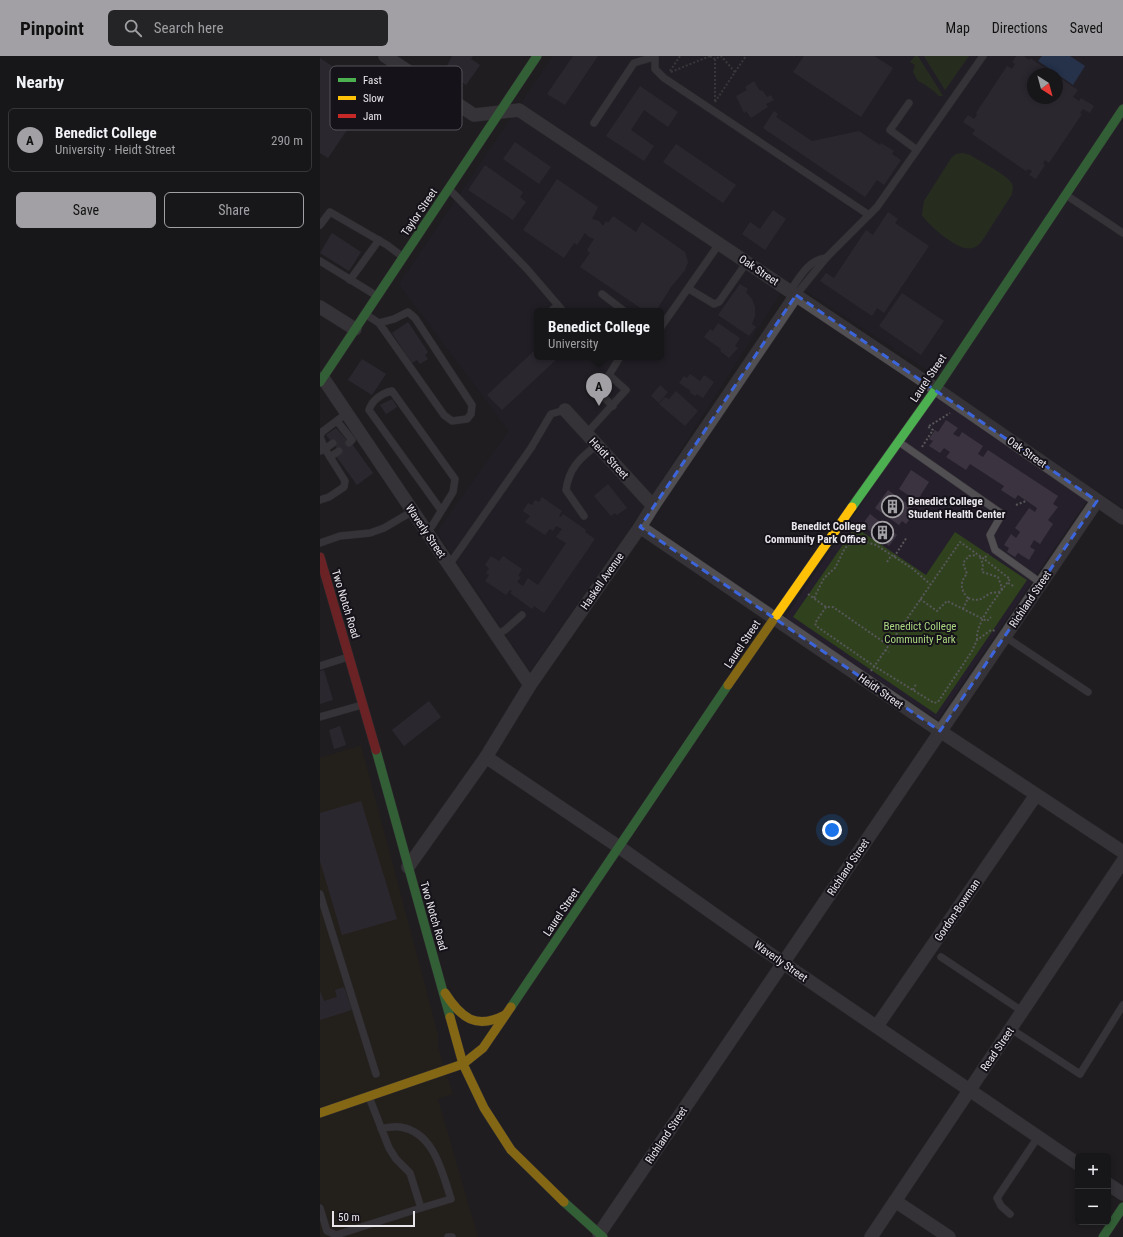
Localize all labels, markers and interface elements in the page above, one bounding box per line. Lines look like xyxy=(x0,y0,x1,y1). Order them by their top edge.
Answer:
search box xyxy=(108,10,388,46)
text: Pinpoint xyxy=(20,17,84,40)
icon: search xyxy=(122,17,144,39)
text: Search here xyxy=(154,19,224,37)
text: Map xyxy=(946,20,970,36)
text: Directions xyxy=(992,20,1048,36)
text: Saved xyxy=(1070,20,1103,36)
legend xyxy=(330,66,462,130)
north arrow xyxy=(1027,68,1063,104)
text: Nearby xyxy=(16,72,64,92)
text: Fast xyxy=(363,74,382,87)
text: Slow xyxy=(363,92,384,105)
text: Jam xyxy=(363,110,382,123)
text: Benedict College xyxy=(55,124,157,142)
text: A xyxy=(26,133,34,148)
text: 290 m xyxy=(271,133,303,148)
text: University · Heidt Street xyxy=(55,142,175,157)
street label: Taylor Street xyxy=(399,186,440,239)
button: Save xyxy=(16,192,156,228)
button: Share xyxy=(164,192,304,228)
street label: Oak Street xyxy=(736,252,781,288)
popup xyxy=(534,308,664,360)
text: Benedict College xyxy=(548,318,650,336)
text: University xyxy=(548,336,598,351)
street label: Laurel Street xyxy=(908,352,949,405)
pin: A xyxy=(586,373,612,406)
street label: Oak Street xyxy=(1004,434,1049,471)
street label: Heidt Street xyxy=(586,435,631,482)
building icon: Benedict College Student Health Center xyxy=(880,494,906,520)
place label: Benedict College Student Health Center xyxy=(908,495,1006,521)
street label: Waverly Street xyxy=(403,502,448,561)
building icon: Benedict College Community Park Office xyxy=(869,519,895,545)
place label: Benedict College Community Park Office xyxy=(765,520,866,546)
street label: Haskell Avenue xyxy=(578,550,627,612)
street label: Two Notch Road xyxy=(329,568,362,640)
street label: Richland Street xyxy=(1007,568,1054,630)
street label: Laurel Street xyxy=(722,618,763,671)
park label: Benedict College Community Park xyxy=(883,620,957,646)
street label: Heidt Street xyxy=(856,671,906,712)
your location xyxy=(822,820,842,840)
street label: Richland Street xyxy=(825,836,872,898)
street label: Gordon-Bowman xyxy=(932,877,983,944)
street label: Two Notch Road xyxy=(417,880,450,952)
street label: Laurel Street xyxy=(541,886,582,939)
street label: Waverly Street xyxy=(752,938,810,985)
street label: Read Street xyxy=(978,1025,1017,1074)
street label: Richland Street xyxy=(643,1104,690,1166)
map controls xyxy=(1075,1153,1111,1225)
button: + xyxy=(1075,1153,1111,1189)
button: − xyxy=(1075,1189,1111,1225)
scale bar xyxy=(332,1209,415,1228)
text: 50 m xyxy=(338,1211,360,1224)

